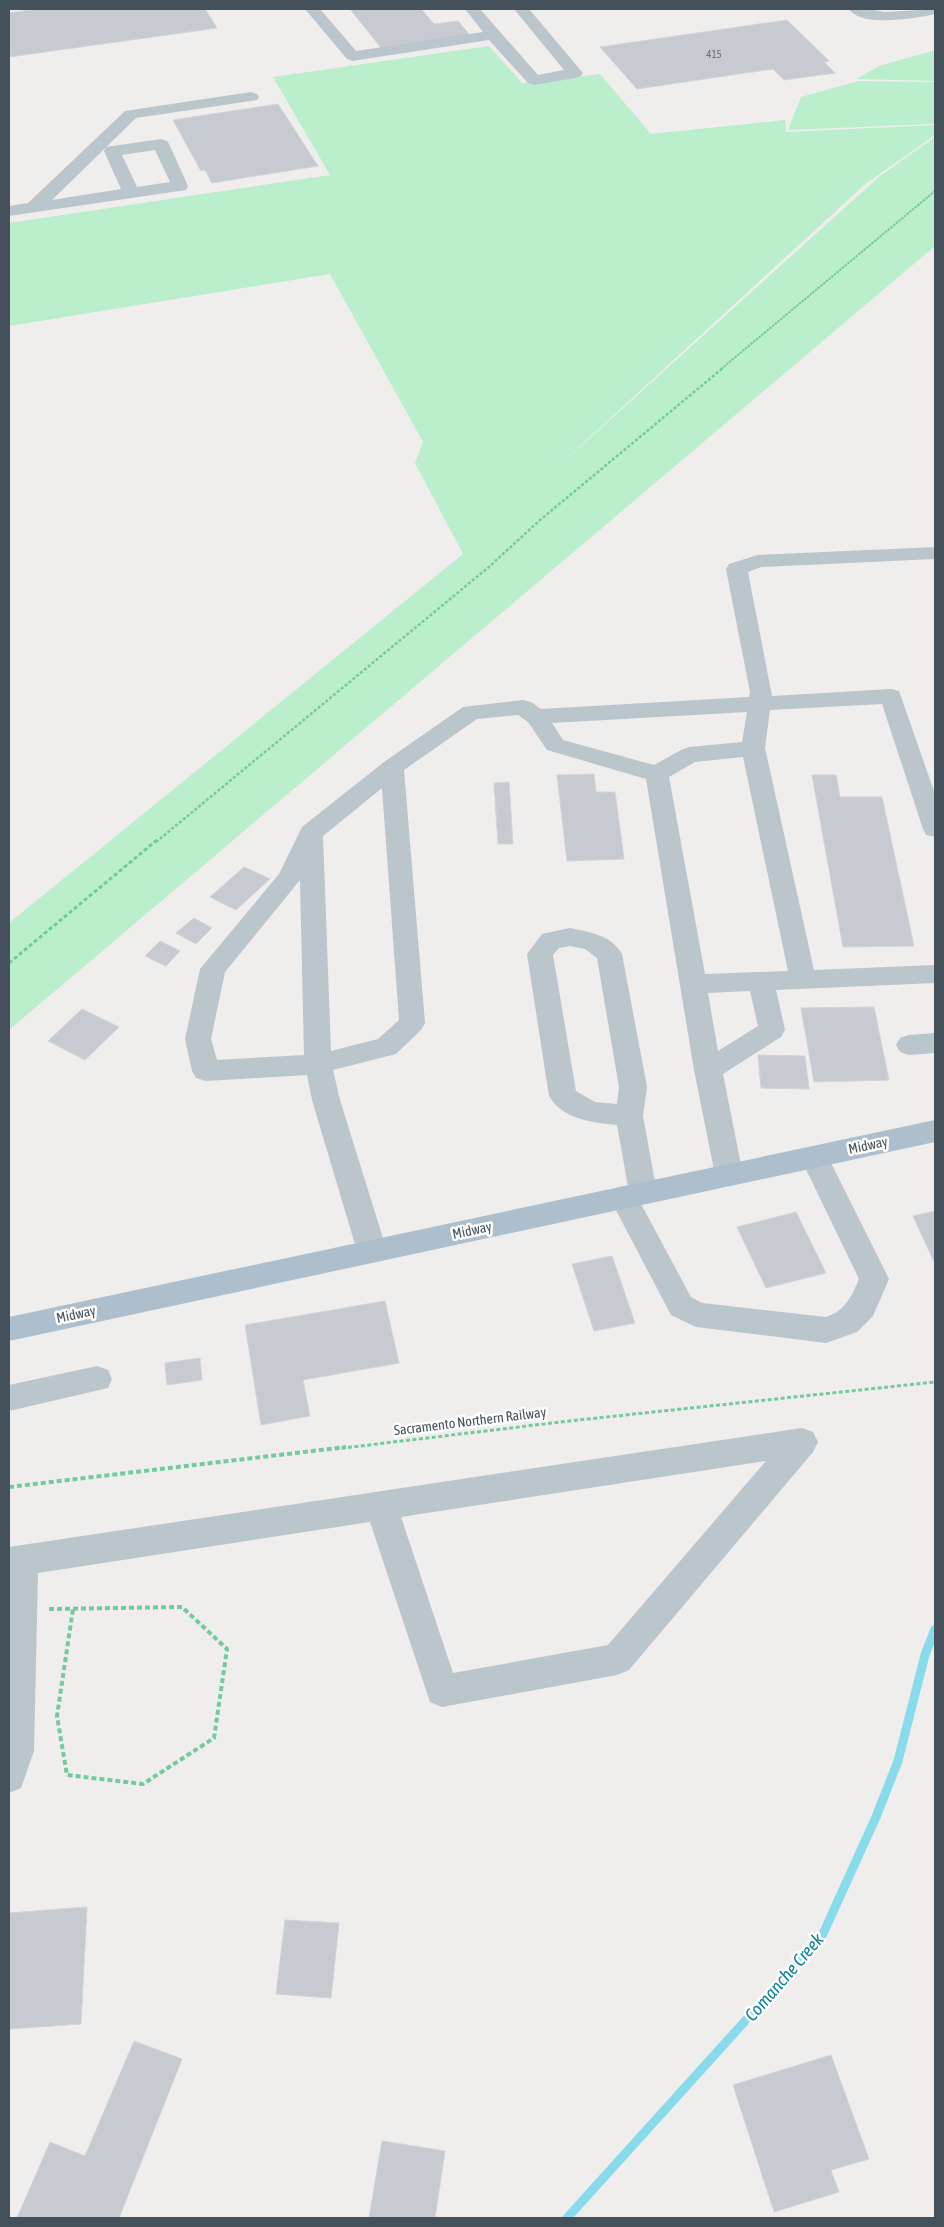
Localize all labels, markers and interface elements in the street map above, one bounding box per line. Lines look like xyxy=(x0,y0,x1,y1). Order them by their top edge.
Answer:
house number: 415 xyxy=(706,48,722,60)
street label: Midway xyxy=(847,1133,889,1157)
street label: Midway xyxy=(451,1218,493,1242)
street label: Midway xyxy=(55,1302,97,1326)
street label: Sacramento Northern Railway xyxy=(393,1404,547,1438)
water label: Comanche Creek xyxy=(740,1928,829,2025)

